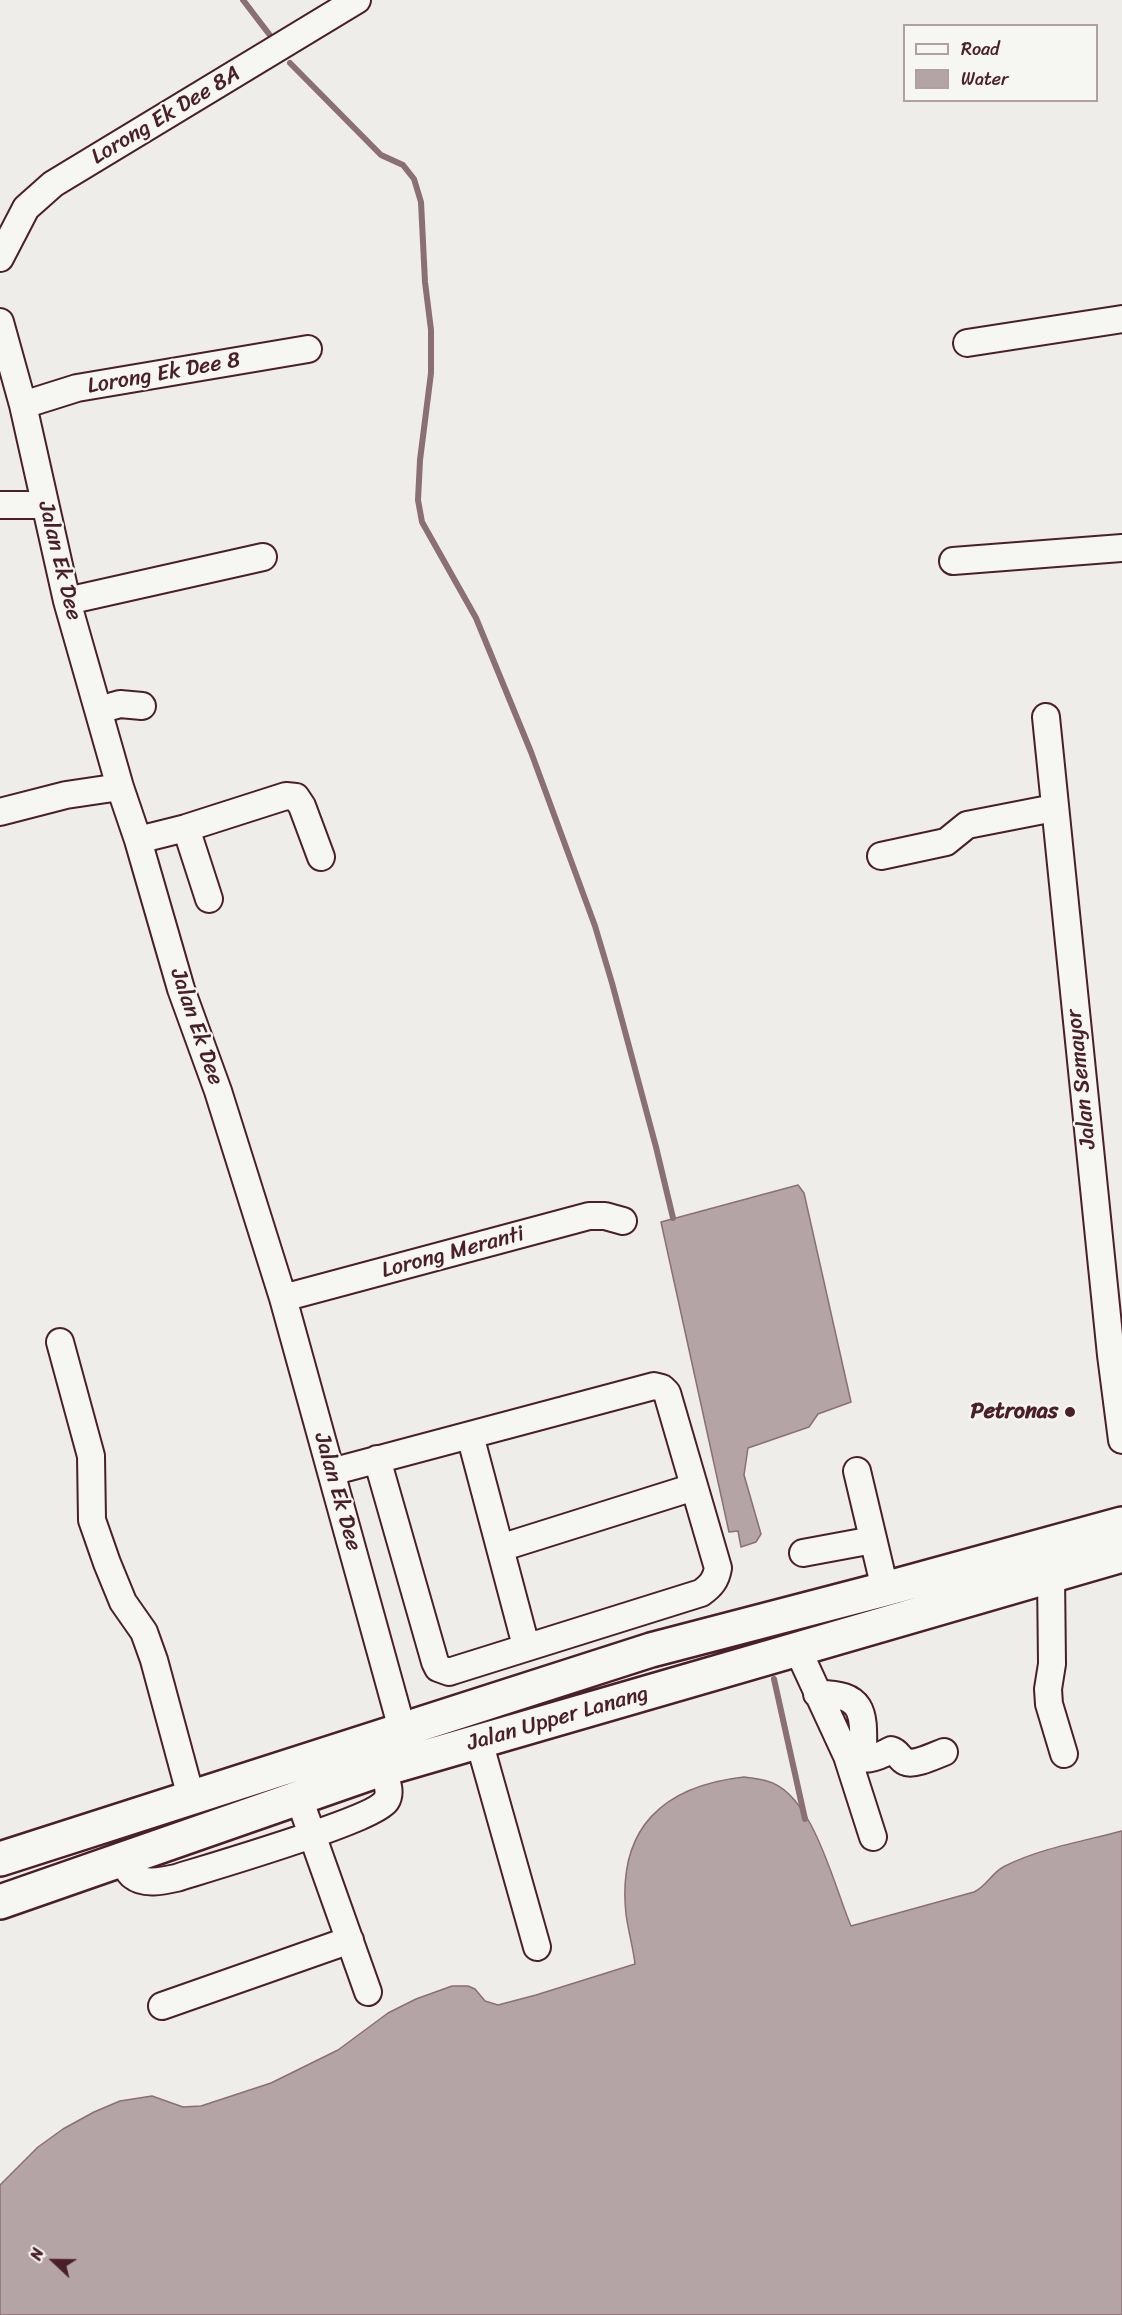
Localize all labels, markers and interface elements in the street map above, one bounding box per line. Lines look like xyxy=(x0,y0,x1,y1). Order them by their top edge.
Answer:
legend xyxy=(903,24,1098,102)
text: Road xyxy=(961,33,1000,65)
street label: Lorong Ek Dee 8A xyxy=(87,61,245,171)
text: Water xyxy=(961,63,1008,95)
street label: Lorong Ek Dee 8 xyxy=(86,348,242,400)
street label: Jalan Ek Dee xyxy=(31,499,87,623)
street label: Jalan Ek Dee xyxy=(164,965,228,1089)
street label: Jalan Semayor xyxy=(1062,1008,1102,1150)
street label: Lorong Meranti xyxy=(379,1221,527,1285)
place label: Petronas xyxy=(970,1399,1058,1425)
marker: Petronas xyxy=(1063,1405,1077,1419)
street label: Jalan Ek Dee xyxy=(308,1430,366,1554)
street label: Jalan Upper Lanang xyxy=(464,1681,652,1757)
north arrow xyxy=(24,2231,84,2291)
text: N xyxy=(21,2243,52,2265)

